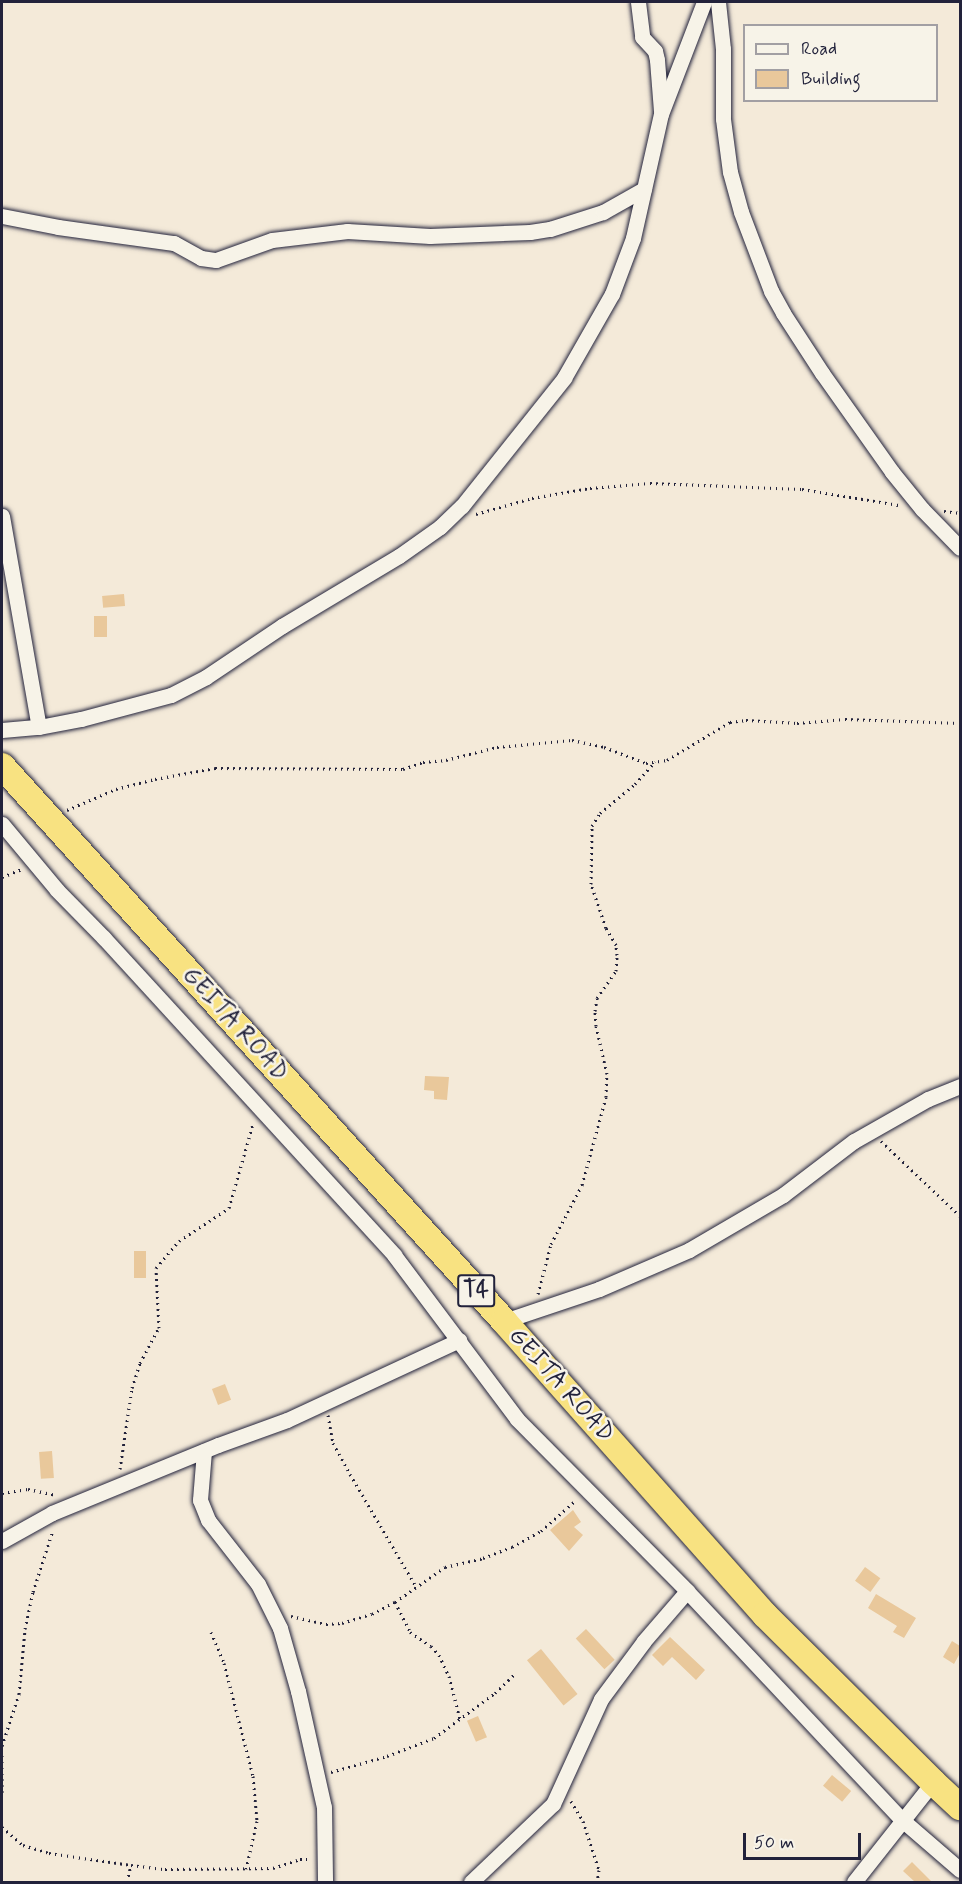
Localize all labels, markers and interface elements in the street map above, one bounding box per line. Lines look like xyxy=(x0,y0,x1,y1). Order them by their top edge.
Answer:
legend xyxy=(743,24,938,102)
text: Road xyxy=(801,37,837,61)
text: Building xyxy=(801,67,861,91)
street label: GEITA ROAD xyxy=(177,962,293,1086)
road number: T4 xyxy=(456,1272,496,1310)
street label: GEITA ROAD xyxy=(503,1323,619,1447)
scale bar xyxy=(746,1821,864,1859)
text: 50 m xyxy=(754,1831,794,1855)

